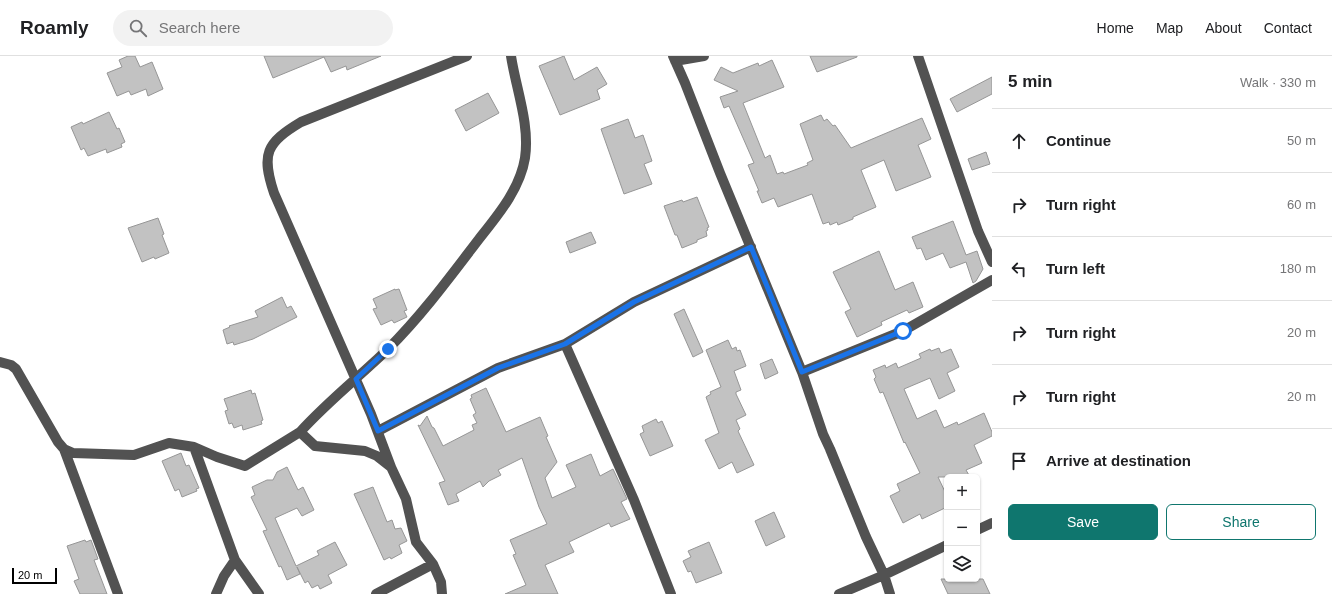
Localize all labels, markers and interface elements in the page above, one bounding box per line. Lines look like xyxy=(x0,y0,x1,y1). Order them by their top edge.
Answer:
search box xyxy=(113,10,393,46)
text: Roamly xyxy=(20,17,89,38)
icon: search xyxy=(127,17,149,39)
text: Search here xyxy=(159,19,240,36)
text: Home xyxy=(1097,20,1134,36)
text: Map xyxy=(1156,20,1183,36)
text: About xyxy=(1205,20,1242,36)
text: Contact xyxy=(1264,20,1312,36)
text: 5 min xyxy=(1008,72,1052,91)
text: Walk · 330 m xyxy=(1240,75,1316,90)
icon: ahead xyxy=(1008,130,1030,152)
text: Continue xyxy=(1046,132,1111,149)
text: 50 m xyxy=(1287,133,1316,148)
icon: right xyxy=(1008,194,1030,216)
text: Turn right xyxy=(1046,196,1116,213)
text: 60 m xyxy=(1287,197,1316,212)
icon: left xyxy=(1008,258,1030,280)
text: Turn left xyxy=(1046,260,1105,277)
text: 180 m xyxy=(1280,261,1316,276)
route start xyxy=(894,322,912,340)
icon: right xyxy=(1008,322,1030,344)
text: Turn right xyxy=(1046,324,1116,341)
text: 20 m xyxy=(1287,325,1316,340)
route end xyxy=(379,340,397,358)
icon: right xyxy=(1008,386,1030,408)
text: Turn right xyxy=(1046,388,1116,405)
text: 20 m xyxy=(1287,389,1316,404)
icon: arrive xyxy=(1008,450,1030,472)
text: Arrive at destination xyxy=(1046,452,1191,469)
map controls xyxy=(944,474,980,582)
button: + xyxy=(944,474,980,510)
button: Save xyxy=(1008,504,1158,540)
button: Share xyxy=(1166,504,1316,540)
button: − xyxy=(944,510,980,546)
button: layers xyxy=(944,546,980,582)
scale bar xyxy=(12,566,57,585)
text: 20 m xyxy=(18,569,42,581)

